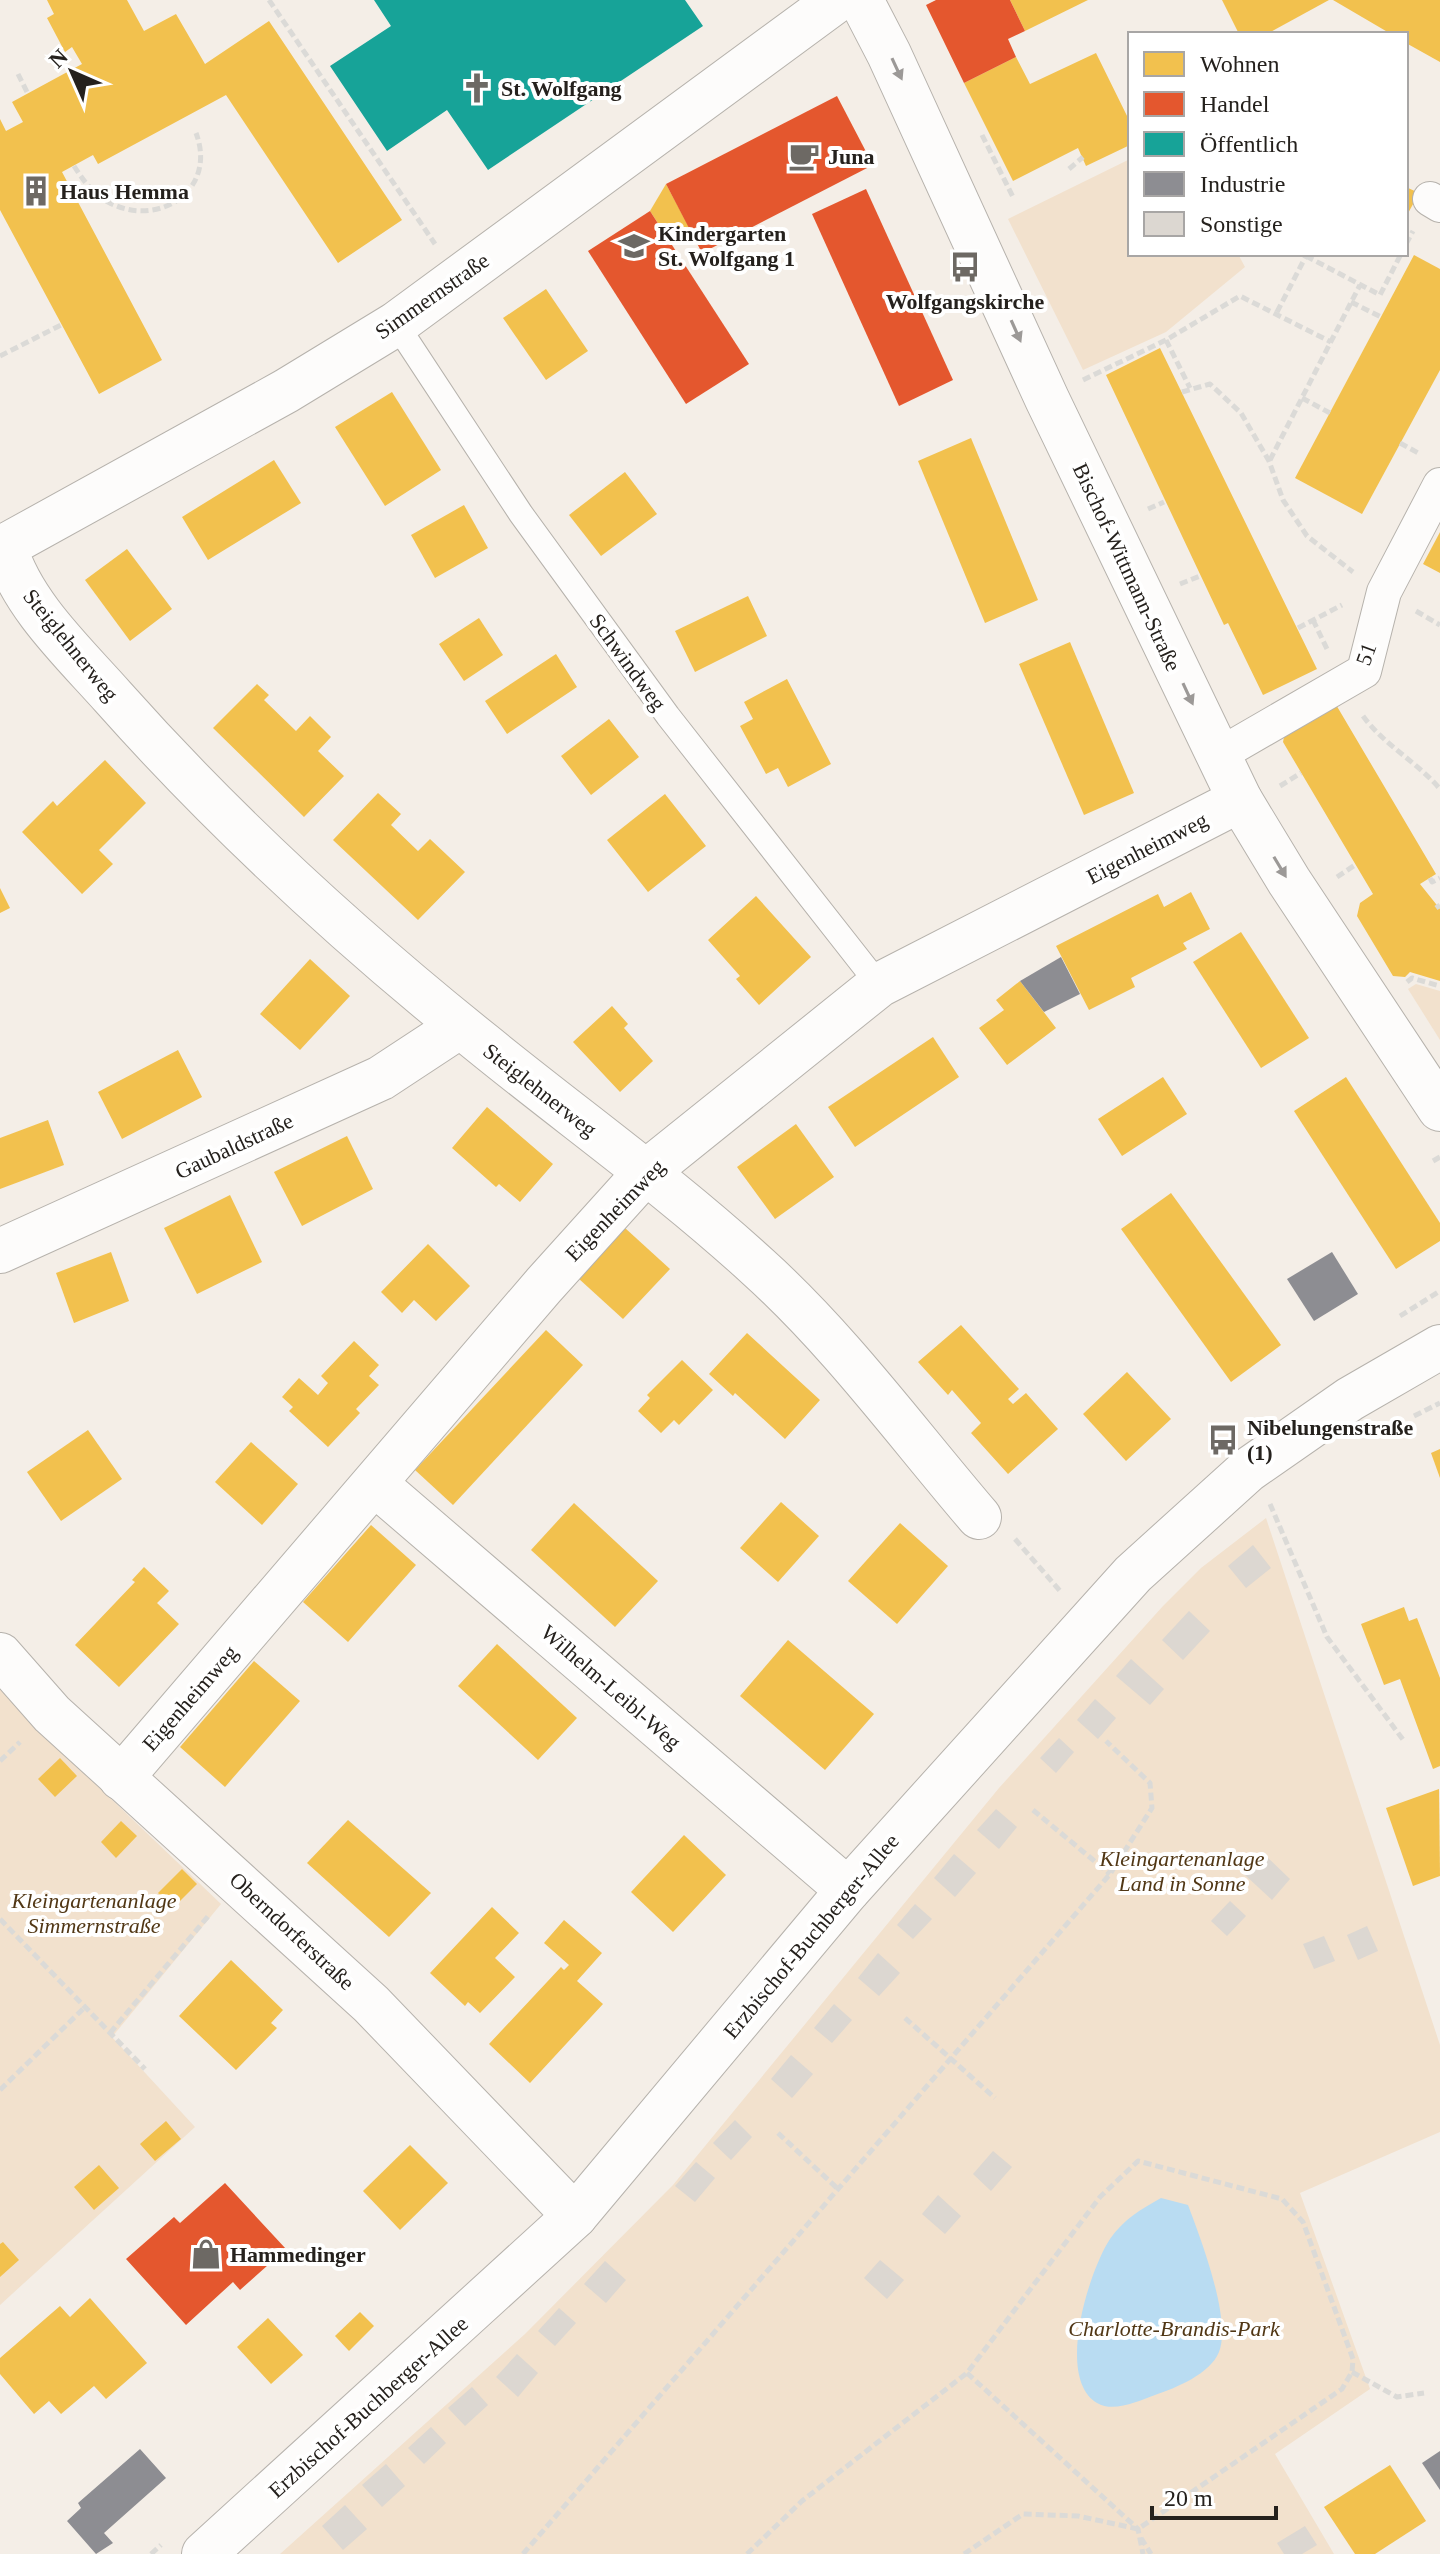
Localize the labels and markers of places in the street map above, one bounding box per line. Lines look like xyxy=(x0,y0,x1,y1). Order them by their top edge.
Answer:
church icon: St. Wolfgang xyxy=(460,71,494,105)
place label: St. Wolfgang xyxy=(501,76,622,101)
cafe icon: Juna xyxy=(787,139,821,173)
place label: Juna xyxy=(828,144,874,169)
building icon: Haus Hemma xyxy=(19,174,53,208)
place label: Haus Hemma xyxy=(60,179,189,204)
place label: Kindergarten St. Wolfgang 1 xyxy=(658,221,795,271)
school or university icon: Kindergarten St. Wolfgang 1 xyxy=(617,229,651,263)
bus stop icon: Wolfgangskirche xyxy=(948,250,982,284)
place label: Wolfgangskirche xyxy=(886,289,1044,314)
place label: Nibelungenstraße (1) xyxy=(1247,1415,1413,1465)
bus stop icon: Nibelungenstraße (1) xyxy=(1206,1423,1240,1457)
shop icon: Hammedinger xyxy=(189,2237,223,2271)
place label: Hammedinger xyxy=(230,2242,366,2267)

